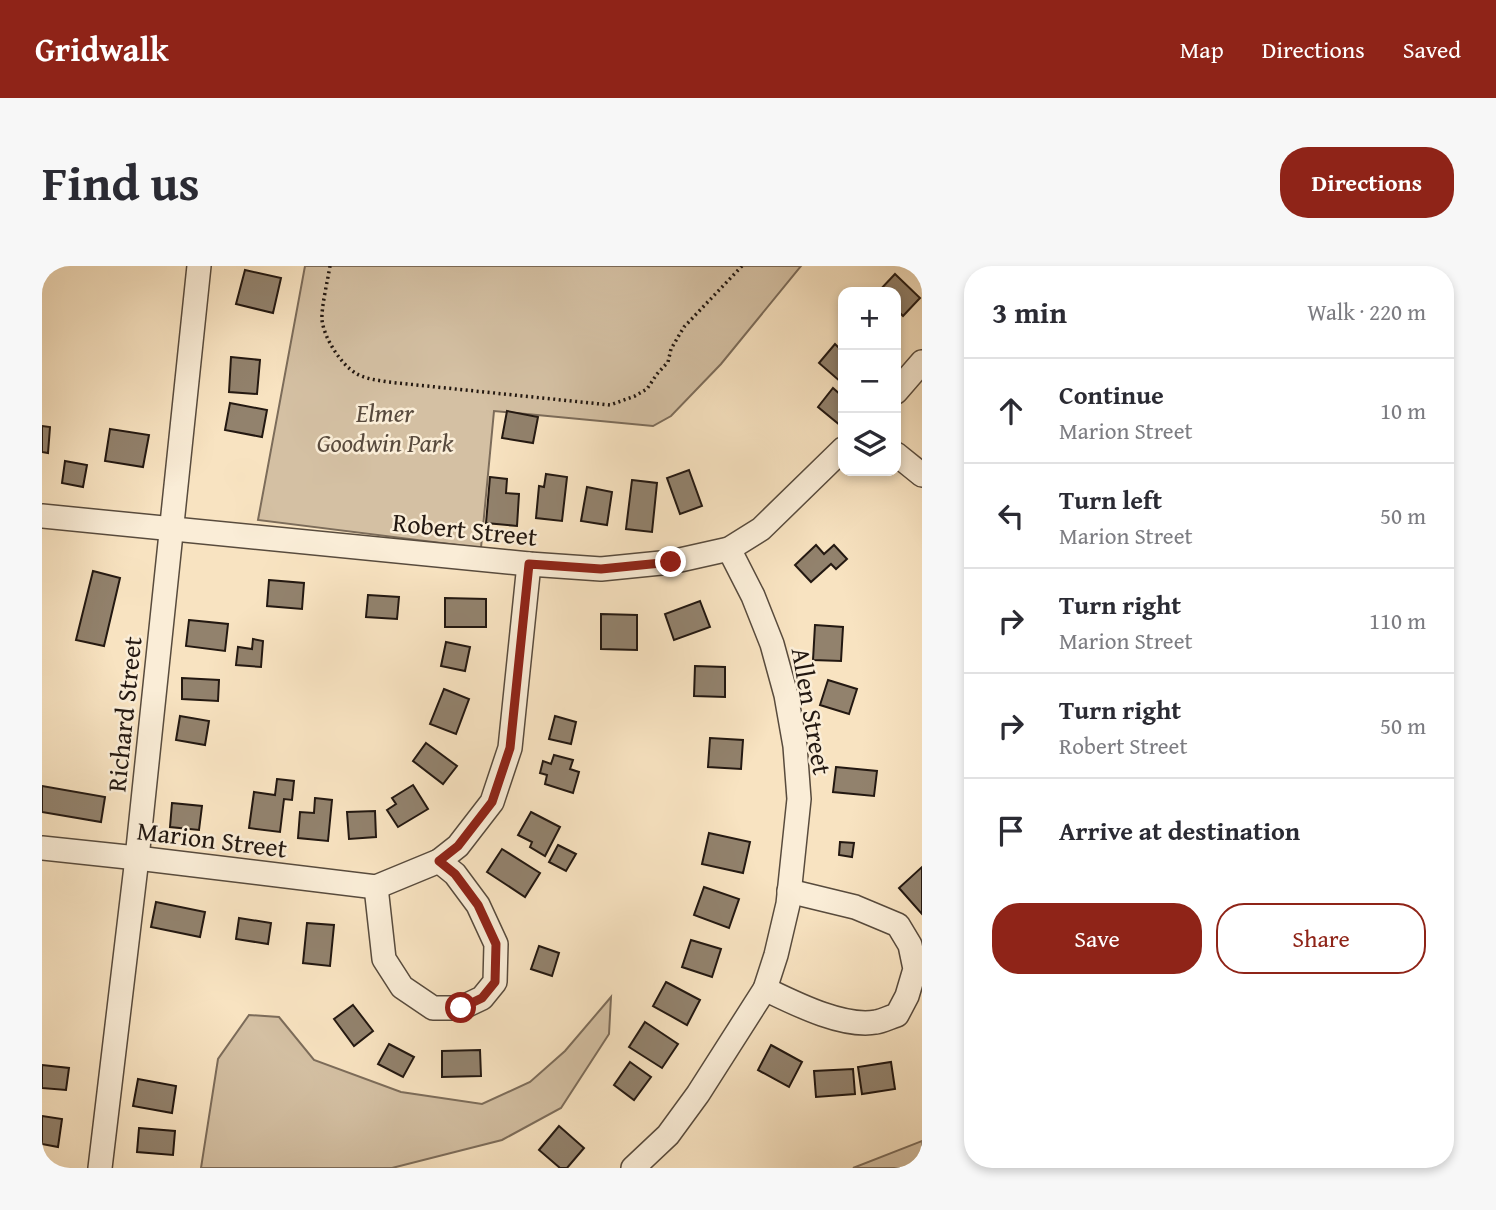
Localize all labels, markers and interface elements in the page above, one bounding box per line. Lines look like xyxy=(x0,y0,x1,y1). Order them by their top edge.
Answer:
text: Gridwalk xyxy=(35,25,169,73)
text: Map xyxy=(1180,32,1224,67)
text: Directions xyxy=(1262,32,1365,67)
text: Saved xyxy=(1403,32,1461,67)
text: Find us xyxy=(42,146,200,218)
button: Directions xyxy=(1280,147,1454,218)
map controls xyxy=(838,287,901,476)
button: + xyxy=(838,287,901,350)
text: 3 min xyxy=(992,290,1067,334)
text: Walk · 220 m xyxy=(1307,295,1426,328)
button: − xyxy=(838,350,901,413)
text: Continue xyxy=(1059,375,1164,414)
icon: ahead xyxy=(992,392,1030,430)
park label: Elmer Goodwin Park xyxy=(317,393,453,462)
text: 10 m xyxy=(1380,394,1426,427)
button: layers xyxy=(838,413,901,476)
text: Marion Street xyxy=(1059,414,1193,447)
text: Turn left xyxy=(1059,480,1162,519)
icon: left xyxy=(992,497,1030,535)
text: 50 m xyxy=(1380,499,1426,532)
street label: Robert Street xyxy=(391,502,539,556)
text: Marion Street xyxy=(1059,519,1193,552)
route end xyxy=(655,546,686,577)
text: Turn right xyxy=(1059,585,1181,624)
icon: right xyxy=(992,602,1030,640)
text: 110 m xyxy=(1369,604,1426,637)
text: Marion Street xyxy=(1059,624,1193,657)
street label: Richard Street xyxy=(96,634,152,794)
street label: Allen Street xyxy=(782,644,842,778)
text: Turn right xyxy=(1059,690,1181,729)
icon: right xyxy=(992,707,1030,745)
text: 50 m xyxy=(1380,709,1426,742)
text: Robert Street xyxy=(1059,729,1188,762)
street label: Marion Street xyxy=(135,810,289,868)
text: Arrive at destination xyxy=(1059,811,1300,850)
icon: arrive xyxy=(992,812,1030,850)
button: Save xyxy=(992,903,1202,974)
button: Share xyxy=(1216,903,1426,974)
route start xyxy=(445,992,476,1023)

